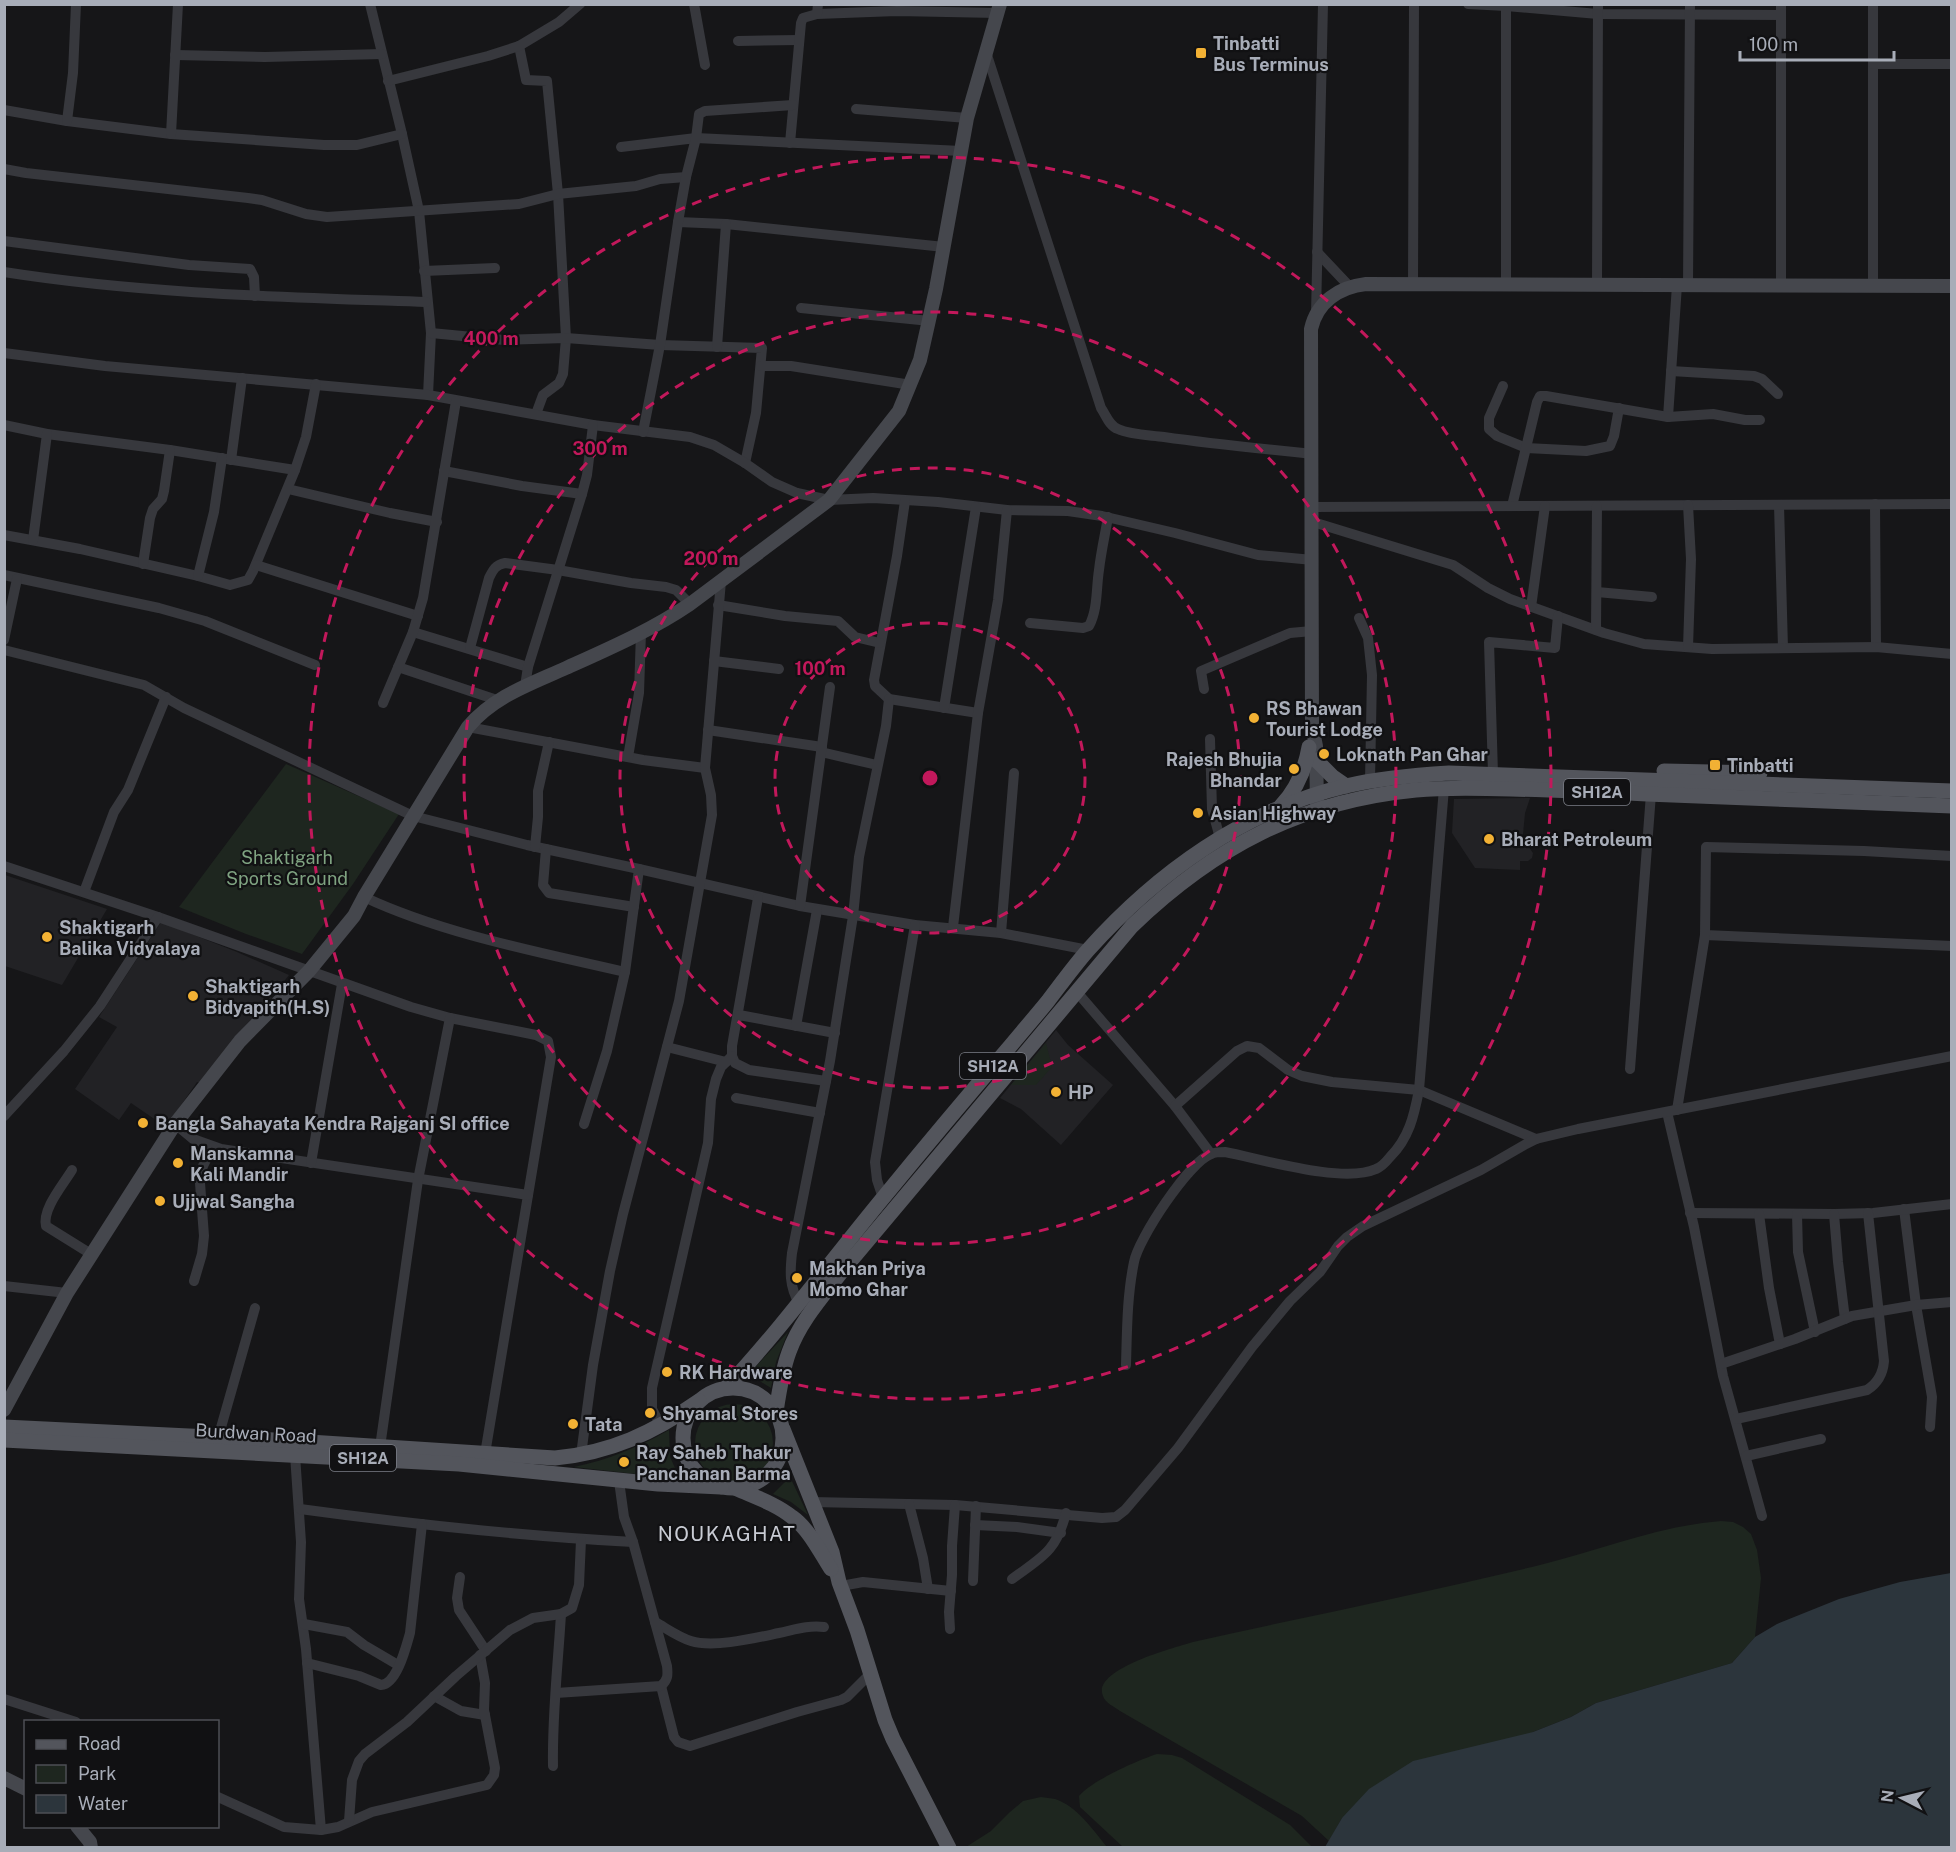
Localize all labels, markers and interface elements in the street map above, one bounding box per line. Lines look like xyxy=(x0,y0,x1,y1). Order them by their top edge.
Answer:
scale bar xyxy=(1740,24,1894,62)
place label: Tinbatti Bus Terminus xyxy=(1213,33,1329,75)
text: 100 m xyxy=(1749,34,1798,55)
marker: Tinbatti Bus Terminus xyxy=(1194,46,1208,60)
text: 400 m xyxy=(463,328,519,349)
text: 300 m xyxy=(572,438,628,459)
text: 200 m xyxy=(684,548,738,569)
text: 100 m xyxy=(794,658,846,679)
place label: RS Bhawan Tourist Lodge xyxy=(1266,698,1383,740)
marker: RS Bhawan Tourist Lodge xyxy=(1247,711,1261,725)
place label: Loknath Pan Ghar xyxy=(1336,744,1489,765)
marker: Loknath Pan Ghar xyxy=(1317,747,1331,761)
place label: Rajesh Bhujia Bhandar xyxy=(1166,749,1283,791)
place label: Tinbatti xyxy=(1727,755,1794,776)
marker: Tinbatti xyxy=(1708,758,1722,772)
marker: Rajesh Bhujia Bhandar xyxy=(1287,762,1301,776)
centre of rings xyxy=(920,768,940,788)
road number: SH12A xyxy=(1564,779,1630,805)
place label: Asian Highway xyxy=(1210,803,1336,824)
marker: Asian Highway xyxy=(1191,806,1205,820)
place label: Bharat Petroleum xyxy=(1501,829,1652,850)
marker: Bharat Petroleum xyxy=(1482,832,1496,846)
park label: Shaktigarh Sports Ground xyxy=(226,847,348,889)
place label: Shaktigarh Balika Vidyalaya xyxy=(59,917,200,959)
marker: Shaktigarh Balika Vidyalaya xyxy=(40,930,54,944)
place label: Shaktigarh Bidyapith(H.S) xyxy=(205,976,330,1018)
marker: Shaktigarh Bidyapith(H.S) xyxy=(186,989,200,1003)
road number: SH12A xyxy=(960,1053,1026,1079)
place label: HP xyxy=(1068,1082,1094,1103)
marker: HP xyxy=(1049,1085,1063,1099)
place label: Bangla Sahayata Kendra Rajganj SI office xyxy=(155,1113,510,1134)
marker: Bangla Sahayata Kendra Rajganj SI office xyxy=(136,1116,150,1130)
place label: Manskamna Kali Mandir xyxy=(190,1143,294,1185)
marker: Manskamna Kali Mandir xyxy=(171,1156,185,1170)
place label: Ujjwal Sangha xyxy=(172,1191,295,1212)
marker: Ujjwal Sangha xyxy=(153,1194,167,1208)
place label: Makhan Priya Momo Ghar xyxy=(809,1258,926,1300)
marker: Makhan Priya Momo Ghar xyxy=(790,1271,804,1285)
place label: RK Hardware xyxy=(679,1362,793,1383)
marker: RK Hardware xyxy=(660,1365,674,1379)
place label: Shyamal Stores xyxy=(662,1403,798,1424)
marker: Shyamal Stores xyxy=(643,1406,657,1420)
place label: Tata xyxy=(585,1414,623,1435)
marker: Tata xyxy=(566,1417,580,1431)
street label: Burdwan Road xyxy=(195,1419,317,1447)
place label: Ray Saheb Thakur Panchanan Barma xyxy=(636,1442,792,1484)
road number: SH12A xyxy=(330,1445,396,1471)
marker: Ray Saheb Thakur Panchanan Barma xyxy=(617,1455,631,1469)
district label: NOUKAGHAT xyxy=(658,1522,796,1546)
legend xyxy=(24,1720,219,1828)
text: Road xyxy=(78,1733,121,1754)
text: Park xyxy=(78,1763,116,1784)
north arrow xyxy=(1872,1768,1932,1828)
text: N xyxy=(1877,1789,1898,1804)
text: Water xyxy=(78,1793,128,1814)

